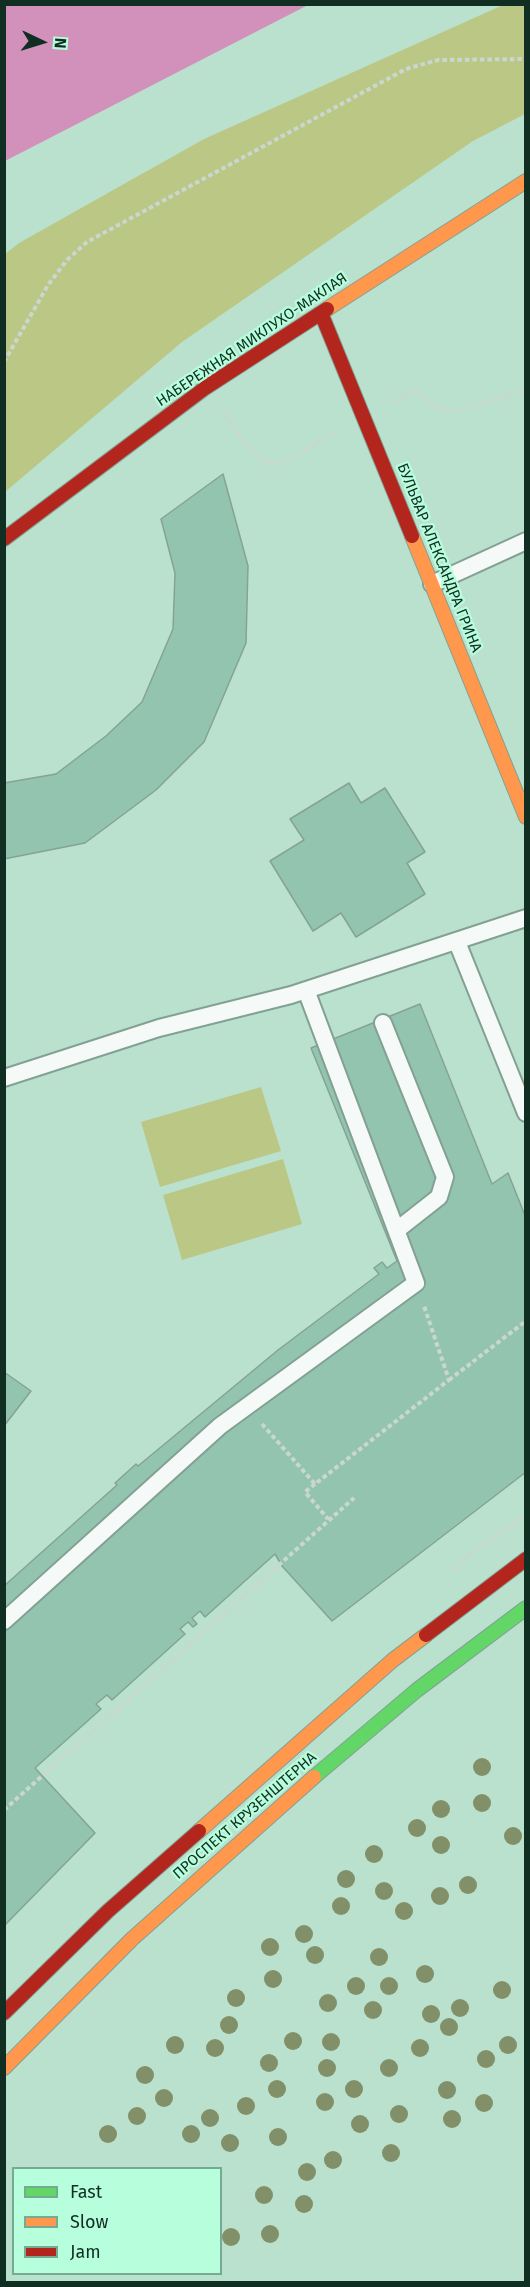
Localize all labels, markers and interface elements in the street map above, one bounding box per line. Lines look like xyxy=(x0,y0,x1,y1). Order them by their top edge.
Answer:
north arrow xyxy=(12,12,72,72)
text: N xyxy=(51,37,70,49)
street label: НАБЕРЕЖНАЯ МИКЛУХО-МАКЛАЯ xyxy=(153,269,351,411)
street label: БУЛЬВАР АЛЕКСАНДРА ГРИНА xyxy=(393,461,485,655)
street label: ПРОСПЕКТ КРУЗЕНШТЕРНА xyxy=(169,1749,321,1883)
legend xyxy=(12,2167,222,2275)
text: Fast xyxy=(70,2181,102,2203)
text: Slow xyxy=(70,2211,108,2233)
text: Jam xyxy=(70,2241,101,2263)

